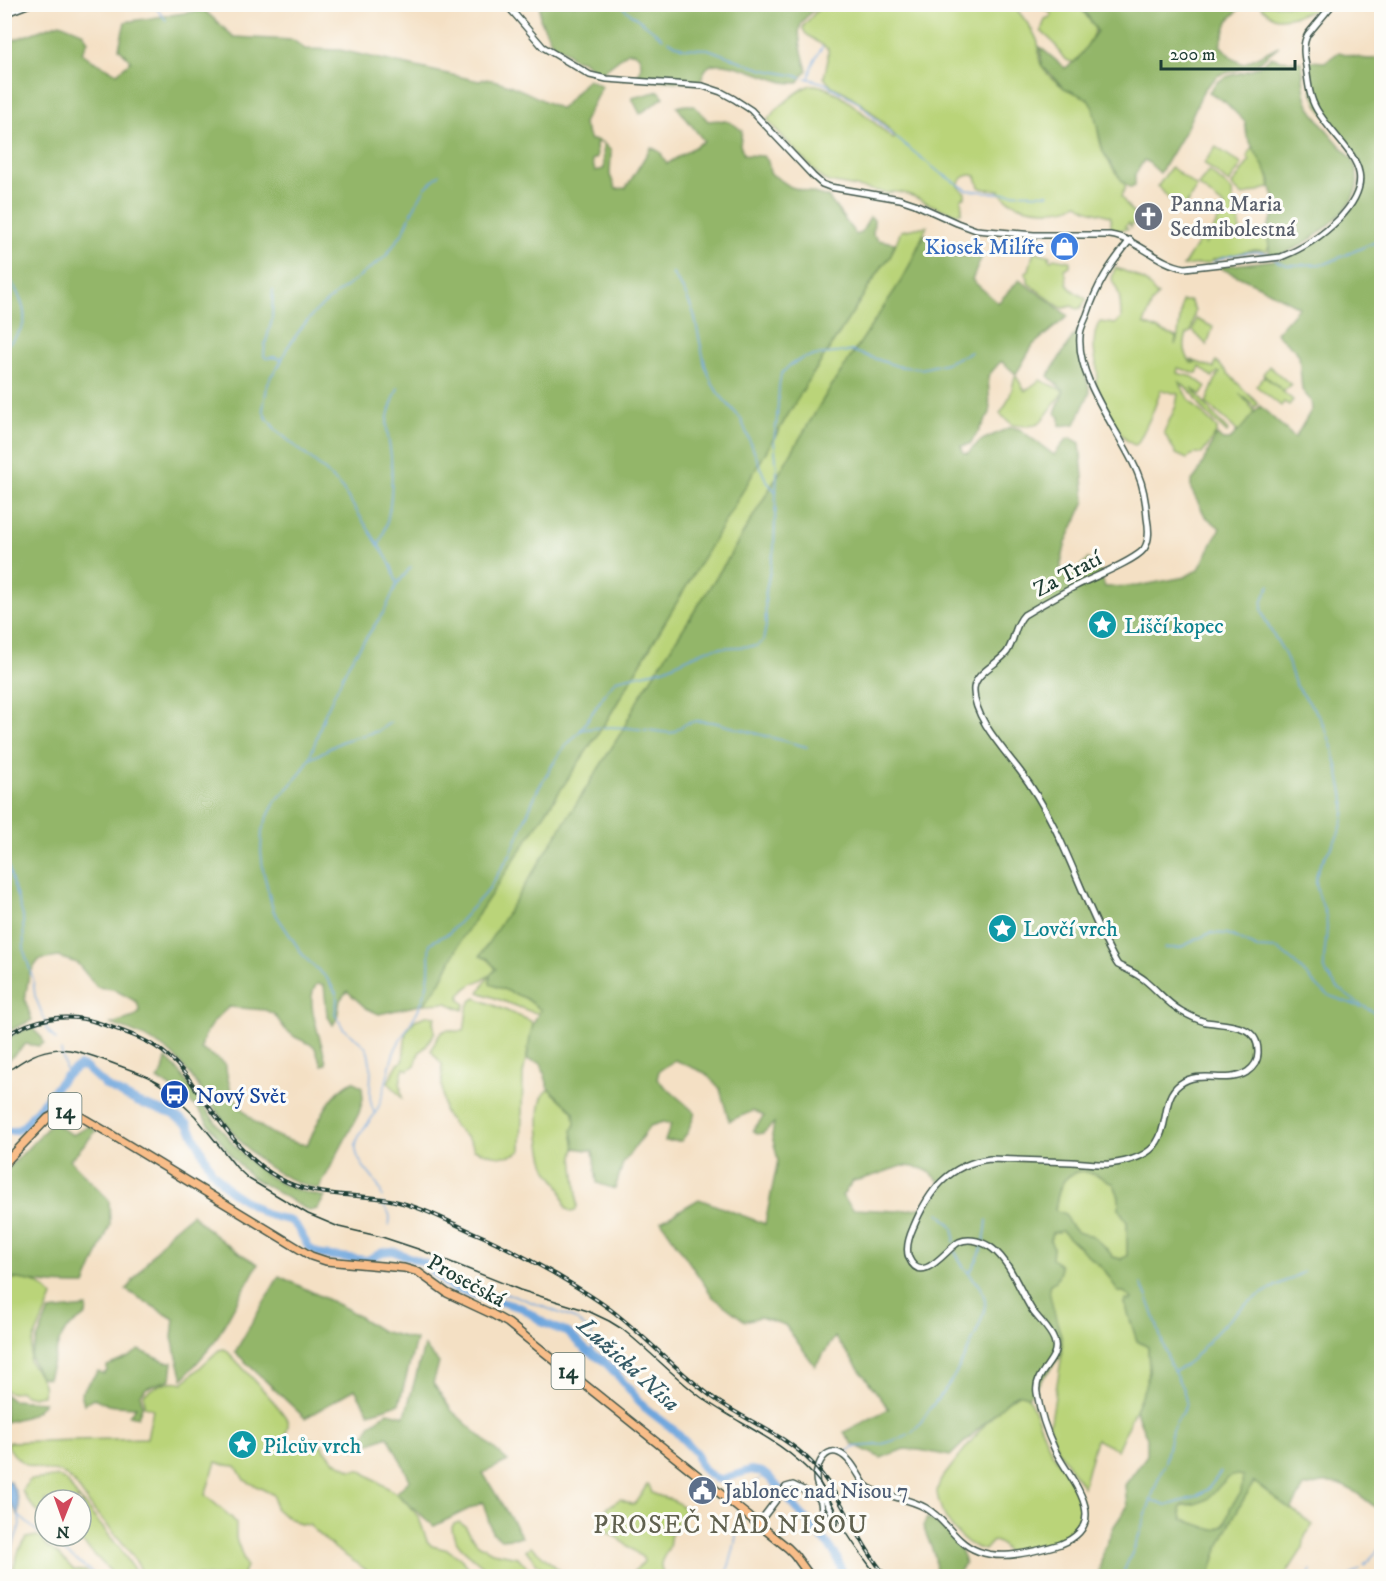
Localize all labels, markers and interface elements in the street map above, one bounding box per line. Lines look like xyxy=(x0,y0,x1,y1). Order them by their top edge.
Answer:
scale bar xyxy=(1161,33,1294,71)
text: 200 m xyxy=(1170,44,1216,66)
place label: Panna Maria Sedmibolestná xyxy=(1170,191,1296,243)
church icon: Panna Maria Sedmibolestná xyxy=(1133,200,1165,232)
shop icon: Kiosek Milíře xyxy=(1049,230,1081,262)
place label: Kiosek Milíře xyxy=(925,234,1044,261)
street label: Za Tratí xyxy=(1029,545,1107,603)
place icon: Liščí kopec xyxy=(1087,609,1119,641)
place label: Liščí kopec xyxy=(1124,613,1224,640)
place icon: Lovčí vrch xyxy=(986,912,1018,944)
place label: Lovčí vrch xyxy=(1023,916,1118,943)
bus stop icon: Nový Svět xyxy=(159,1079,191,1111)
place label: Nový Svět xyxy=(196,1083,286,1110)
road number: 14 xyxy=(48,1093,82,1129)
street label: Prosečská xyxy=(422,1249,511,1314)
water label: Lužická Nisa xyxy=(569,1310,686,1419)
road number: 14 xyxy=(552,1353,584,1389)
place icon: Pilcův vrch xyxy=(226,1429,258,1461)
place label: Pilcův vrch xyxy=(263,1433,362,1460)
public building icon: Jablonec nad Nisou 7 xyxy=(687,1474,719,1506)
place label: Jablonec nad Nisou 7 xyxy=(722,1478,909,1505)
north arrow xyxy=(33,1488,93,1548)
district label: PROSEČ NAD NISOU xyxy=(593,1508,869,1542)
text: N xyxy=(56,1522,69,1542)

